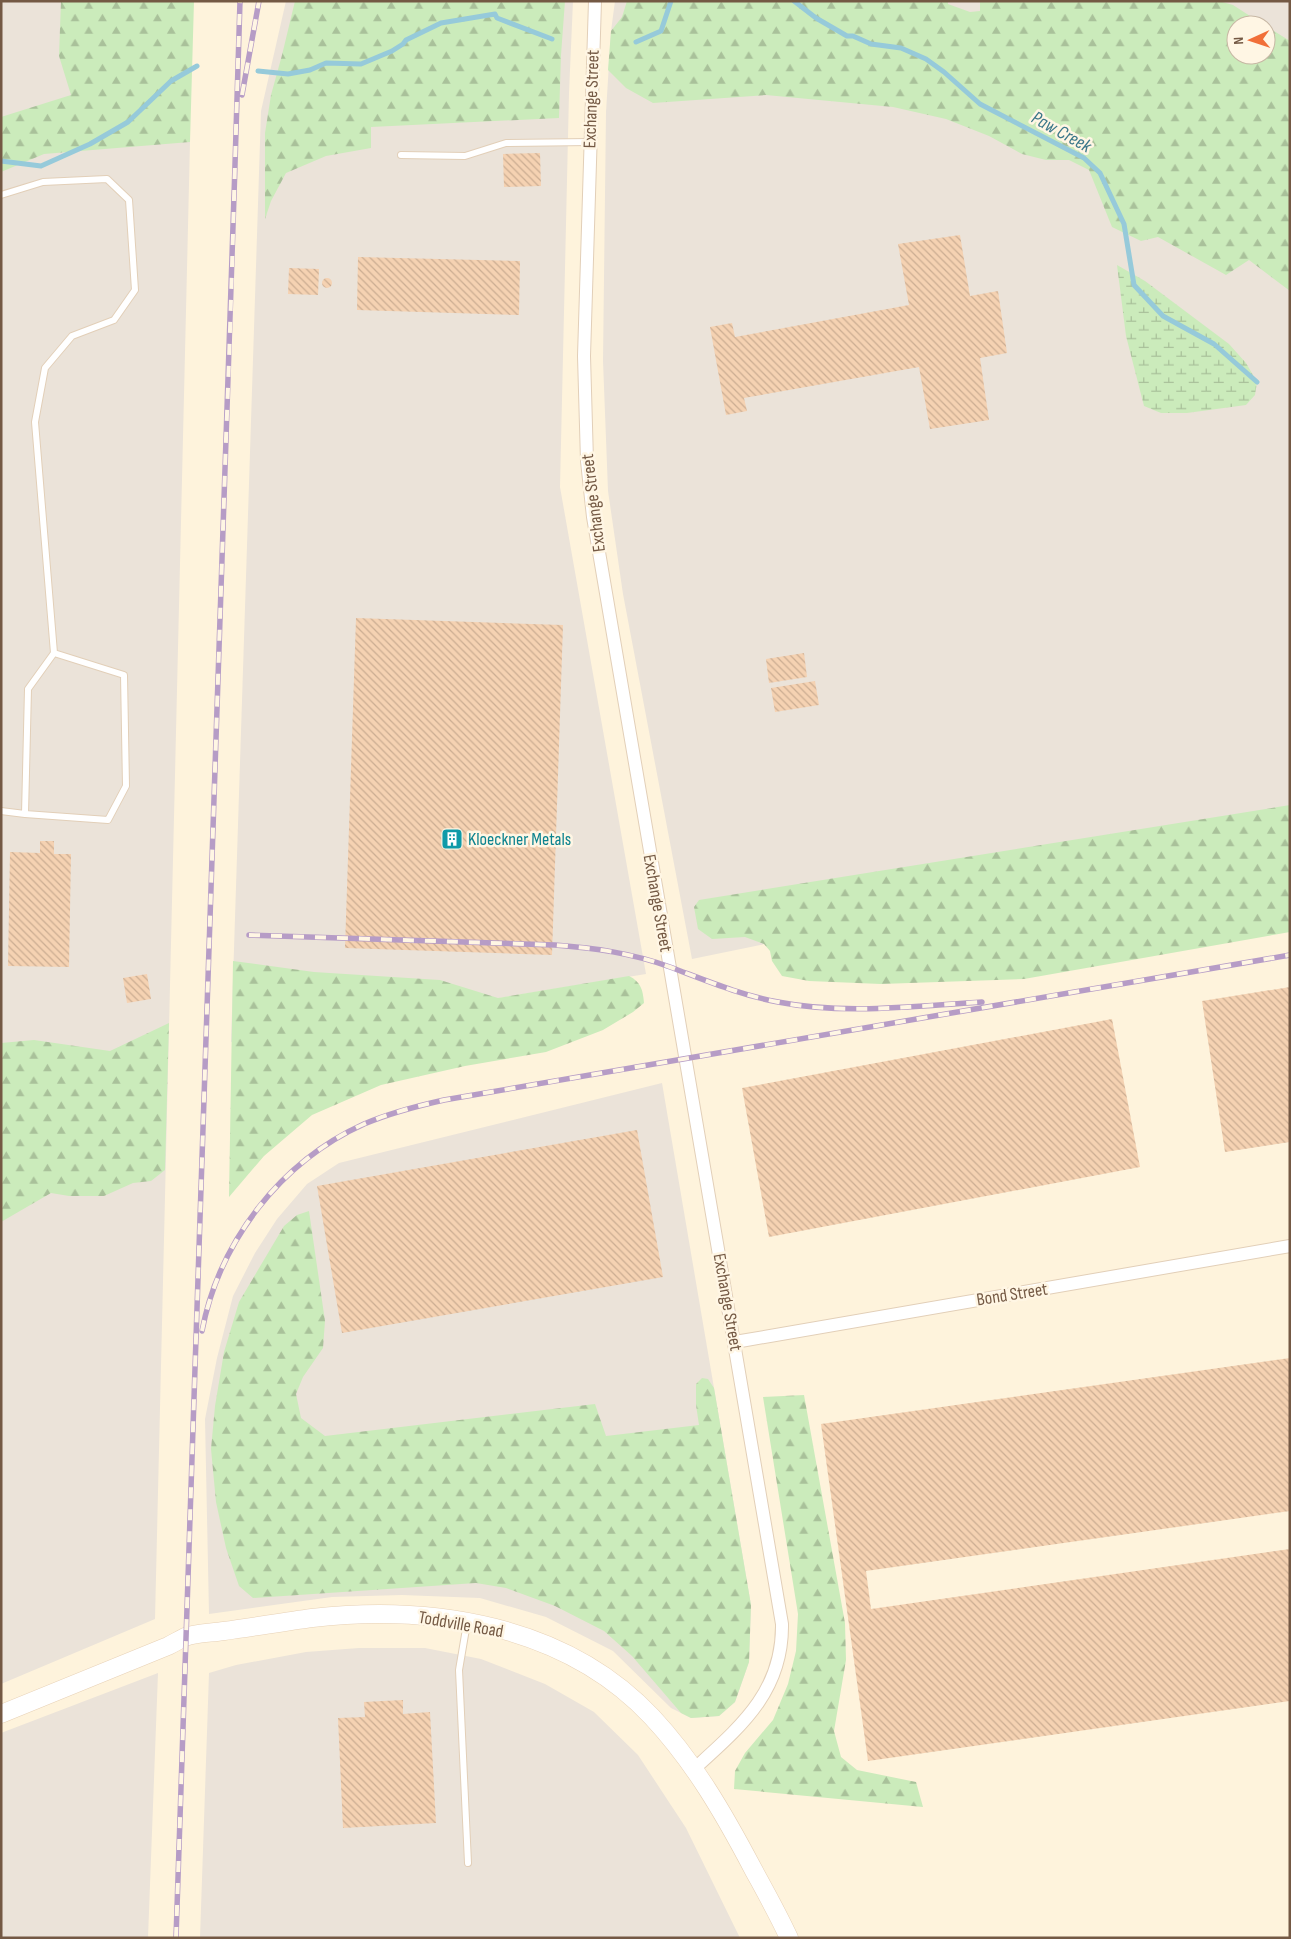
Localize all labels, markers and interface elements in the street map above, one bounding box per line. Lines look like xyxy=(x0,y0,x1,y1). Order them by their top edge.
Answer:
north arrow xyxy=(1226,15,1276,65)
text: N xyxy=(1230,36,1247,45)
street label: Exchange Street xyxy=(579,49,604,149)
water label: Paw Creek xyxy=(1027,106,1096,159)
street label: Exchange Street xyxy=(577,452,610,553)
building icon: Kloeckner Metals xyxy=(440,827,464,851)
place label: Kloeckner Metals xyxy=(468,829,571,850)
street label: Exchange Street xyxy=(639,853,676,954)
street label: Exchange Street xyxy=(709,1252,746,1353)
street label: Bond Street xyxy=(975,1278,1050,1310)
street label: Toddville Road xyxy=(417,1607,505,1642)

